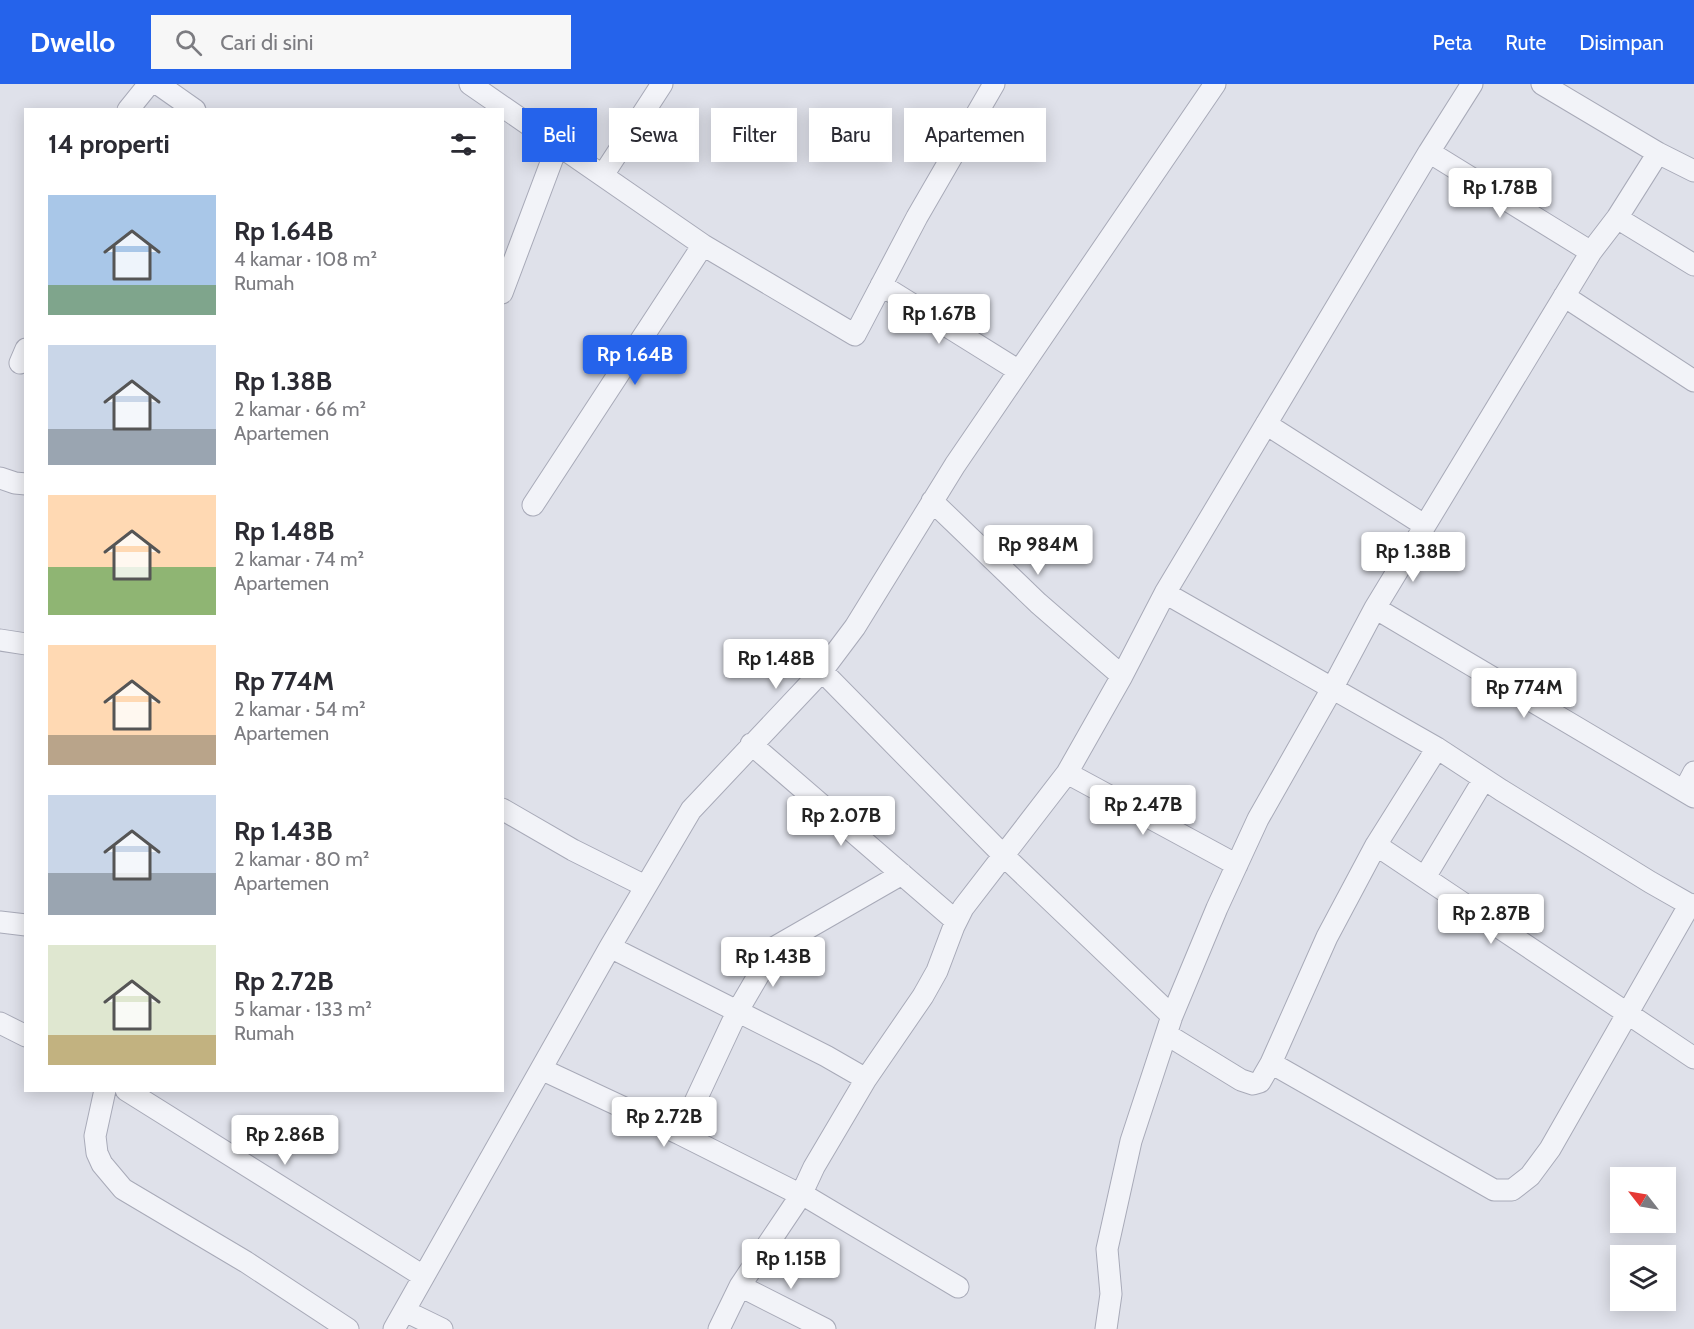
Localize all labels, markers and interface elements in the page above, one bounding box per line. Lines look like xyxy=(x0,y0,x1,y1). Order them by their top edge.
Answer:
search box xyxy=(151,15,571,69)
text: Dwello xyxy=(30,25,115,59)
icon: search xyxy=(172,26,205,59)
text: Cari di sini xyxy=(220,29,314,56)
text: Peta xyxy=(1433,30,1472,55)
text: Rute xyxy=(1505,30,1546,55)
text: Disimpan xyxy=(1579,30,1664,55)
chip: Beli xyxy=(522,108,597,162)
chip: Sewa xyxy=(609,108,699,162)
chip: Filter xyxy=(711,108,797,162)
chip: Baru xyxy=(809,108,892,162)
chip: Apartemen xyxy=(904,108,1046,162)
text: 14 properti xyxy=(48,128,170,160)
icon: filters xyxy=(447,128,480,161)
pin: Rp 1.78B xyxy=(1438,168,1562,219)
text: Rp 1.78B xyxy=(1463,175,1537,199)
text: Rp 1.64B xyxy=(234,215,333,247)
icon: home xyxy=(96,219,168,291)
text: 4 kamar · 108 m² xyxy=(234,247,377,271)
text: Rumah xyxy=(234,271,294,295)
pin: Rp 1.67B xyxy=(877,294,1001,345)
text: Rp 1.67B xyxy=(902,301,976,325)
pin: Rp 1.64B xyxy=(573,335,697,386)
text: Rp 1.64B xyxy=(597,342,673,366)
text: Rp 1.38B xyxy=(234,365,332,397)
icon: home xyxy=(96,369,168,441)
text: 2 kamar · 66 m² xyxy=(234,397,366,421)
text: Apartemen xyxy=(234,421,329,445)
text: Rp 1.48B xyxy=(234,515,334,547)
icon: home xyxy=(96,519,168,591)
pin: Rp 984M xyxy=(983,525,1093,576)
text: Rp 984M xyxy=(998,532,1078,556)
pin: Rp 1.38B xyxy=(1351,532,1475,583)
text: Rp 1.38B xyxy=(1375,539,1451,563)
text: 2 kamar · 74 m² xyxy=(234,547,364,571)
text: Apartemen xyxy=(234,571,329,595)
pin: Rp 1.48B xyxy=(714,639,838,690)
text: Rp 1.48B xyxy=(737,646,815,670)
text: Rp 774M xyxy=(234,665,334,697)
pin: Rp 774M xyxy=(1469,668,1579,719)
icon: home xyxy=(96,669,168,741)
text: Rp 774M xyxy=(1485,675,1563,699)
text: 2 kamar · 54 m² xyxy=(234,697,366,721)
text: Apartemen xyxy=(234,721,329,745)
pin: Rp 2.47B xyxy=(1081,785,1205,836)
text: Rp 2.47B xyxy=(1104,792,1182,816)
pin: Rp 2.07B xyxy=(779,796,903,847)
text: Rp 2.07B xyxy=(801,803,881,827)
text: Rp 1.43B xyxy=(234,815,333,847)
icon: home xyxy=(96,819,168,891)
text: 2 kamar · 80 m² xyxy=(234,847,369,871)
text: Apartemen xyxy=(234,871,329,895)
pin: Rp 2.87B xyxy=(1429,894,1553,945)
text: Rp 2.87B xyxy=(1452,901,1530,925)
pin: Rp 1.43B xyxy=(711,937,835,988)
text: Rp 1.43B xyxy=(735,944,811,968)
text: Rp 2.72B xyxy=(234,965,334,997)
icon: home xyxy=(96,969,168,1041)
text: 5 kamar · 133 m² xyxy=(234,997,372,1021)
text: Rumah xyxy=(234,1021,294,1045)
pin: Rp 2.72B xyxy=(602,1097,726,1148)
text: Rp 2.72B xyxy=(626,1104,702,1128)
pin: Rp 2.86B xyxy=(223,1115,347,1166)
text: Rp 2.86B xyxy=(245,1122,325,1146)
north arrow xyxy=(1610,1167,1676,1233)
map controls xyxy=(1610,1167,1676,1311)
pin: Rp 1.15B xyxy=(729,1239,853,1290)
button: layers xyxy=(1610,1245,1676,1311)
text: Rp 1.15B xyxy=(756,1246,826,1270)

